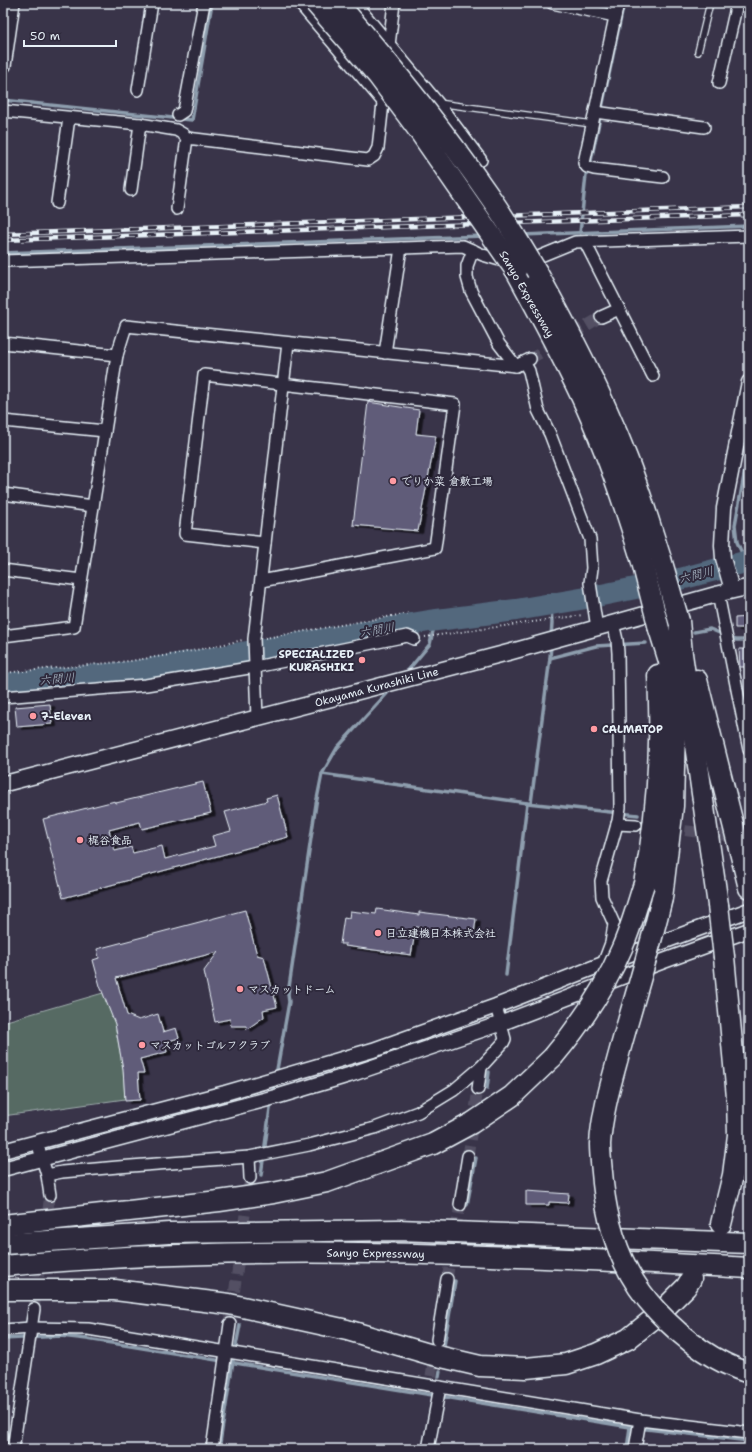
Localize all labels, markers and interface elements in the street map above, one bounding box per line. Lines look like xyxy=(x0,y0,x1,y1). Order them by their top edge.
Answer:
scale bar xyxy=(24,22,116,48)
text: 50 m xyxy=(30,28,60,44)
street label: Sanyo Expressway xyxy=(496,248,558,341)
place label: でりか菜 倉敷工場 xyxy=(401,474,493,489)
marker: でりか菜 倉敷工場 xyxy=(388,476,398,486)
water label: 六間川 xyxy=(677,563,715,587)
water label: 六間川 xyxy=(358,619,396,641)
place label: SPECIALIZED KURASHIKI xyxy=(279,647,354,675)
marker: SPECIALIZED KURASHIKI xyxy=(357,655,367,665)
street label: Okayama Kurashiki Line xyxy=(313,664,440,711)
water label: 六間川 xyxy=(38,669,76,689)
place label: 7-Eleven xyxy=(41,709,92,724)
marker: 7-Eleven xyxy=(28,711,38,721)
place label: CALMATOP xyxy=(602,722,663,737)
marker: CALMATOP xyxy=(589,724,599,734)
place label: 梶谷食品 xyxy=(88,833,132,848)
marker: 梶谷食品 xyxy=(75,835,85,845)
place label: 日立建機日本株式会社 xyxy=(386,926,496,941)
marker: 日立建機日本株式会社 xyxy=(373,928,383,938)
place label: マスカットドーム xyxy=(248,982,336,997)
marker: マスカットドーム xyxy=(235,984,245,994)
place label: マスカットゴルフクラブ xyxy=(150,1038,270,1053)
marker: マスカットゴルフクラブ xyxy=(137,1040,147,1050)
street label: Sanyo Expressway xyxy=(326,1246,425,1262)

